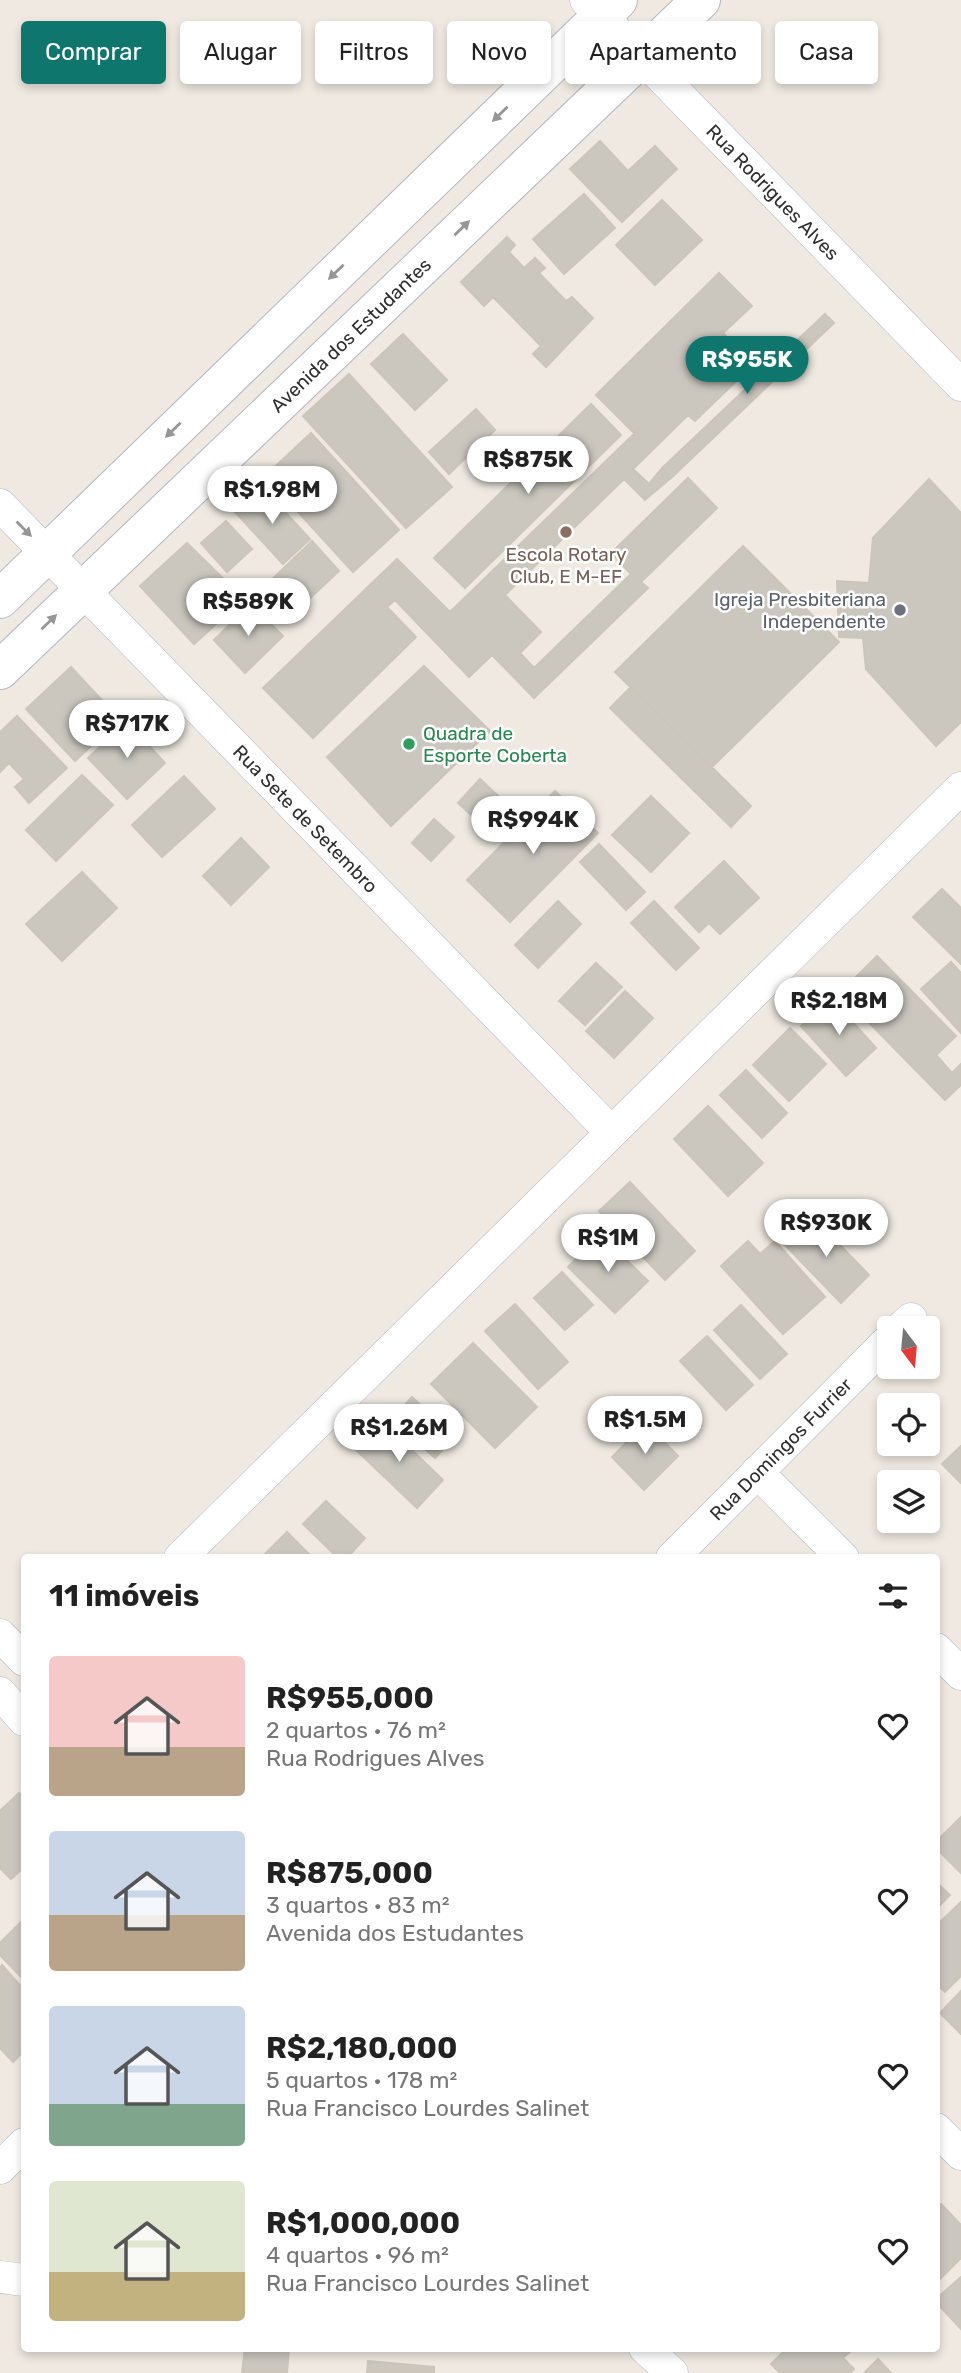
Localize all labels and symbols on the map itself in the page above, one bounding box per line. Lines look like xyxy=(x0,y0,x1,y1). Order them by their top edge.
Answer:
one-way arrow xyxy=(492,105,509,121)
street label: Rua Rodrigues Alves xyxy=(701,120,844,265)
one-way arrow xyxy=(453,221,470,237)
street label: Avenida dos Estudantes xyxy=(266,253,436,417)
one-way arrow xyxy=(328,264,345,281)
pin: R$955K xyxy=(690,336,804,396)
one-way arrow xyxy=(165,422,182,438)
pin: R$875K xyxy=(471,436,585,496)
pin: R$1.98M xyxy=(207,466,337,526)
one-way arrow xyxy=(15,520,32,537)
marker: Escola Rotary Club, E M-EF xyxy=(558,524,574,540)
place label: Escola Rotary Club, E M-EF xyxy=(505,543,627,588)
pin: R$589K xyxy=(191,578,305,638)
place label: Igreja Presbiteriana Independente xyxy=(714,588,886,633)
marker: Igreja Presbiteriana Independente xyxy=(892,602,908,618)
one-way arrow xyxy=(40,615,57,631)
pin: R$717K xyxy=(70,700,184,760)
place label: Quadra de Esporte Coberta xyxy=(423,722,567,767)
marker: Quadra de Esporte Coberta xyxy=(401,736,417,752)
street label: Rua Sete de Setembro xyxy=(228,740,382,898)
pin: R$994K xyxy=(476,796,590,856)
pin: R$2.18M xyxy=(774,978,904,1037)
pin: R$930K xyxy=(769,1200,883,1259)
pin: R$1M xyxy=(567,1214,649,1274)
north arrow xyxy=(877,1316,940,1379)
street label: Rua Domingos Furrier xyxy=(705,1373,857,1525)
pin: R$1.5M xyxy=(588,1396,702,1456)
pin: R$1.26M xyxy=(334,1404,464,1464)

